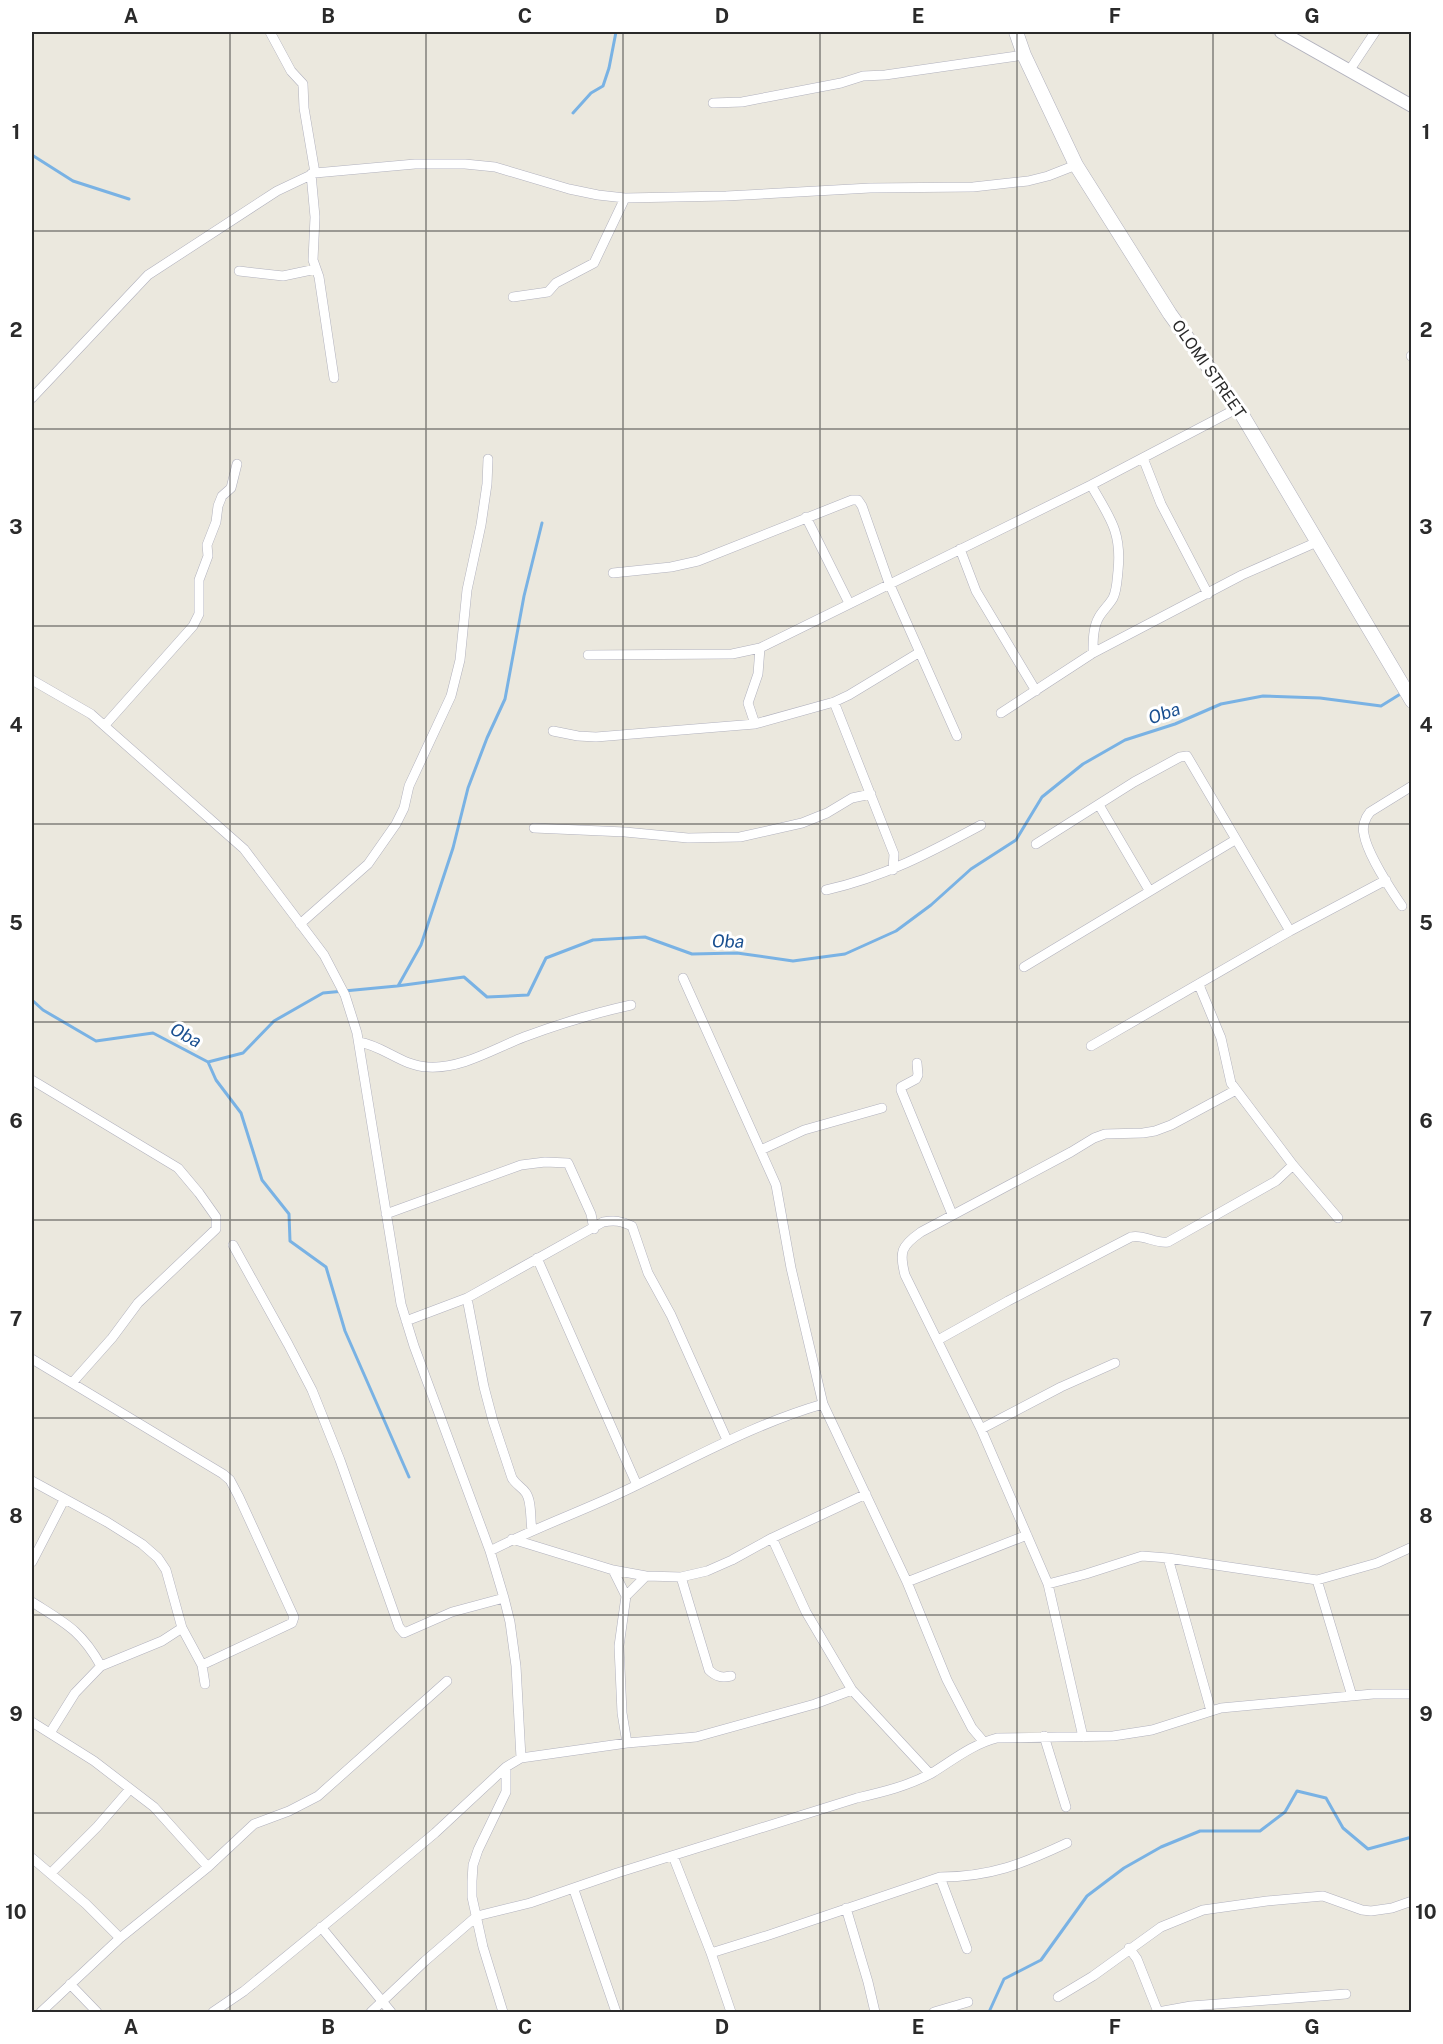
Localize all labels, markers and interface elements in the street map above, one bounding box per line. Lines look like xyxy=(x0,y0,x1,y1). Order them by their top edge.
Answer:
text: A xyxy=(124,4,138,28)
text: B xyxy=(321,4,335,28)
text: C xyxy=(518,4,532,28)
text: D xyxy=(715,4,729,28)
text: E xyxy=(912,4,924,28)
text: F xyxy=(1109,4,1121,28)
text: G xyxy=(1304,4,1320,28)
text: 1 xyxy=(12,120,20,144)
text: 1 xyxy=(1422,120,1430,144)
street label: OLOMI STREET xyxy=(1168,316,1250,422)
text: 2 xyxy=(10,318,22,342)
text: 2 xyxy=(1420,318,1432,342)
text: 3 xyxy=(9,515,23,539)
text: 3 xyxy=(1419,515,1433,539)
water label: Oba xyxy=(1145,698,1183,728)
text: 4 xyxy=(9,713,23,737)
text: 4 xyxy=(1419,713,1433,737)
text: 5 xyxy=(9,911,23,935)
text: 5 xyxy=(1419,911,1433,935)
water label: Oba xyxy=(712,930,744,952)
water label: Oba xyxy=(167,1018,205,1052)
text: 6 xyxy=(9,1109,23,1133)
text: 6 xyxy=(1419,1109,1433,1133)
text: 7 xyxy=(10,1307,22,1331)
text: 7 xyxy=(1420,1307,1432,1331)
text: 8 xyxy=(9,1504,23,1528)
text: 8 xyxy=(1419,1504,1433,1528)
text: 9 xyxy=(9,1702,23,1726)
text: 9 xyxy=(1419,1702,1433,1726)
text: 10 xyxy=(5,1900,27,1924)
text: 10 xyxy=(1415,1900,1437,1924)
text: A xyxy=(124,2015,138,2039)
text: B xyxy=(321,2015,335,2039)
text: C xyxy=(518,2015,532,2039)
text: D xyxy=(715,2015,729,2039)
text: E xyxy=(912,2015,924,2039)
text: F xyxy=(1109,2015,1121,2039)
text: G xyxy=(1304,2015,1320,2039)

